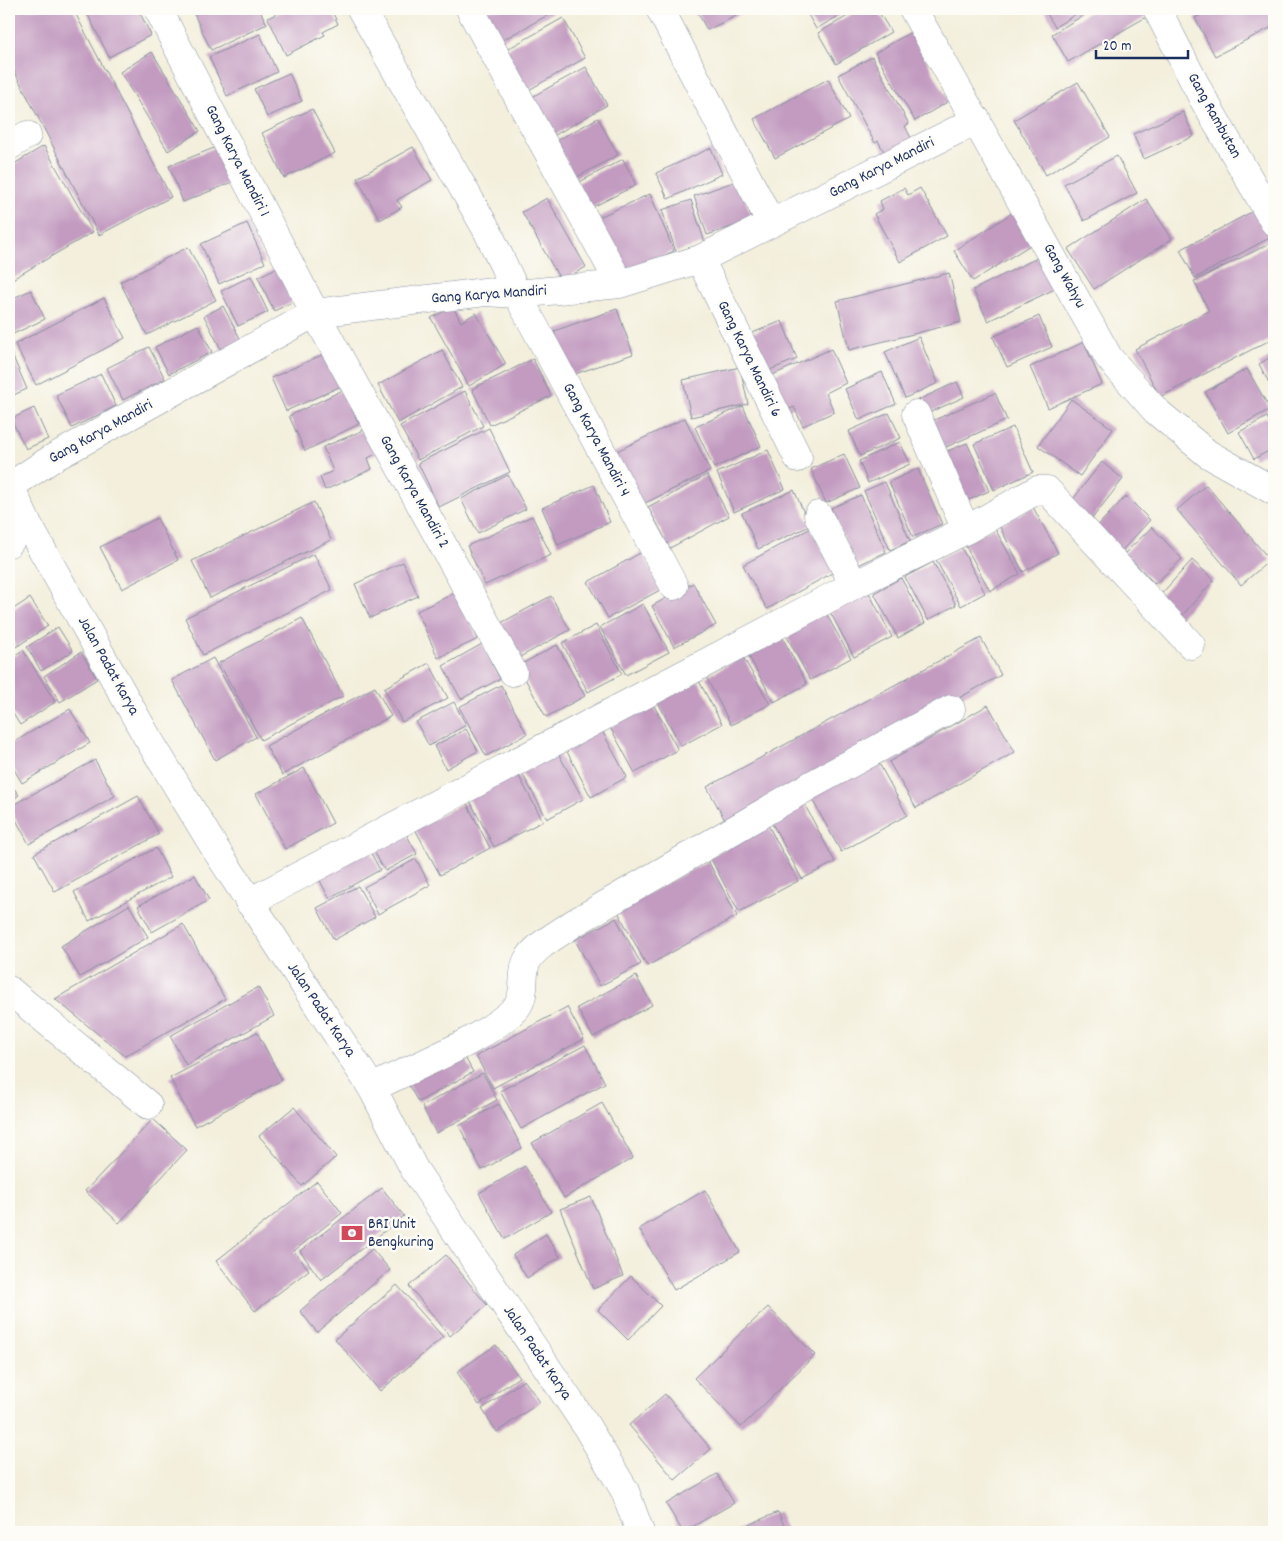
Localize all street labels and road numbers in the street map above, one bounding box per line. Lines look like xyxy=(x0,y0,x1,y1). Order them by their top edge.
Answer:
street label: Gang Rambutan xyxy=(1181,69,1247,163)
street label: Gang Karya Mandiri 1 xyxy=(199,101,275,221)
street label: Gang Karya Mandiri xyxy=(825,131,939,205)
street label: Gang Wahyu xyxy=(1037,239,1091,313)
street label: Gang Karya Mandiri xyxy=(430,279,548,311)
street label: Gang Karya Mandiri 6 xyxy=(711,297,787,421)
street label: Gang Karya Mandiri 4 xyxy=(556,379,636,501)
street label: Gang Karya Mandiri xyxy=(45,394,157,470)
street label: Gang Karya Mandiri 2 xyxy=(373,431,455,553)
street label: Jalan Padat Karya xyxy=(71,612,145,720)
street label: Jalan Padat Karya xyxy=(281,958,362,1062)
street label: Jalan Padat Karya xyxy=(497,1301,578,1405)

